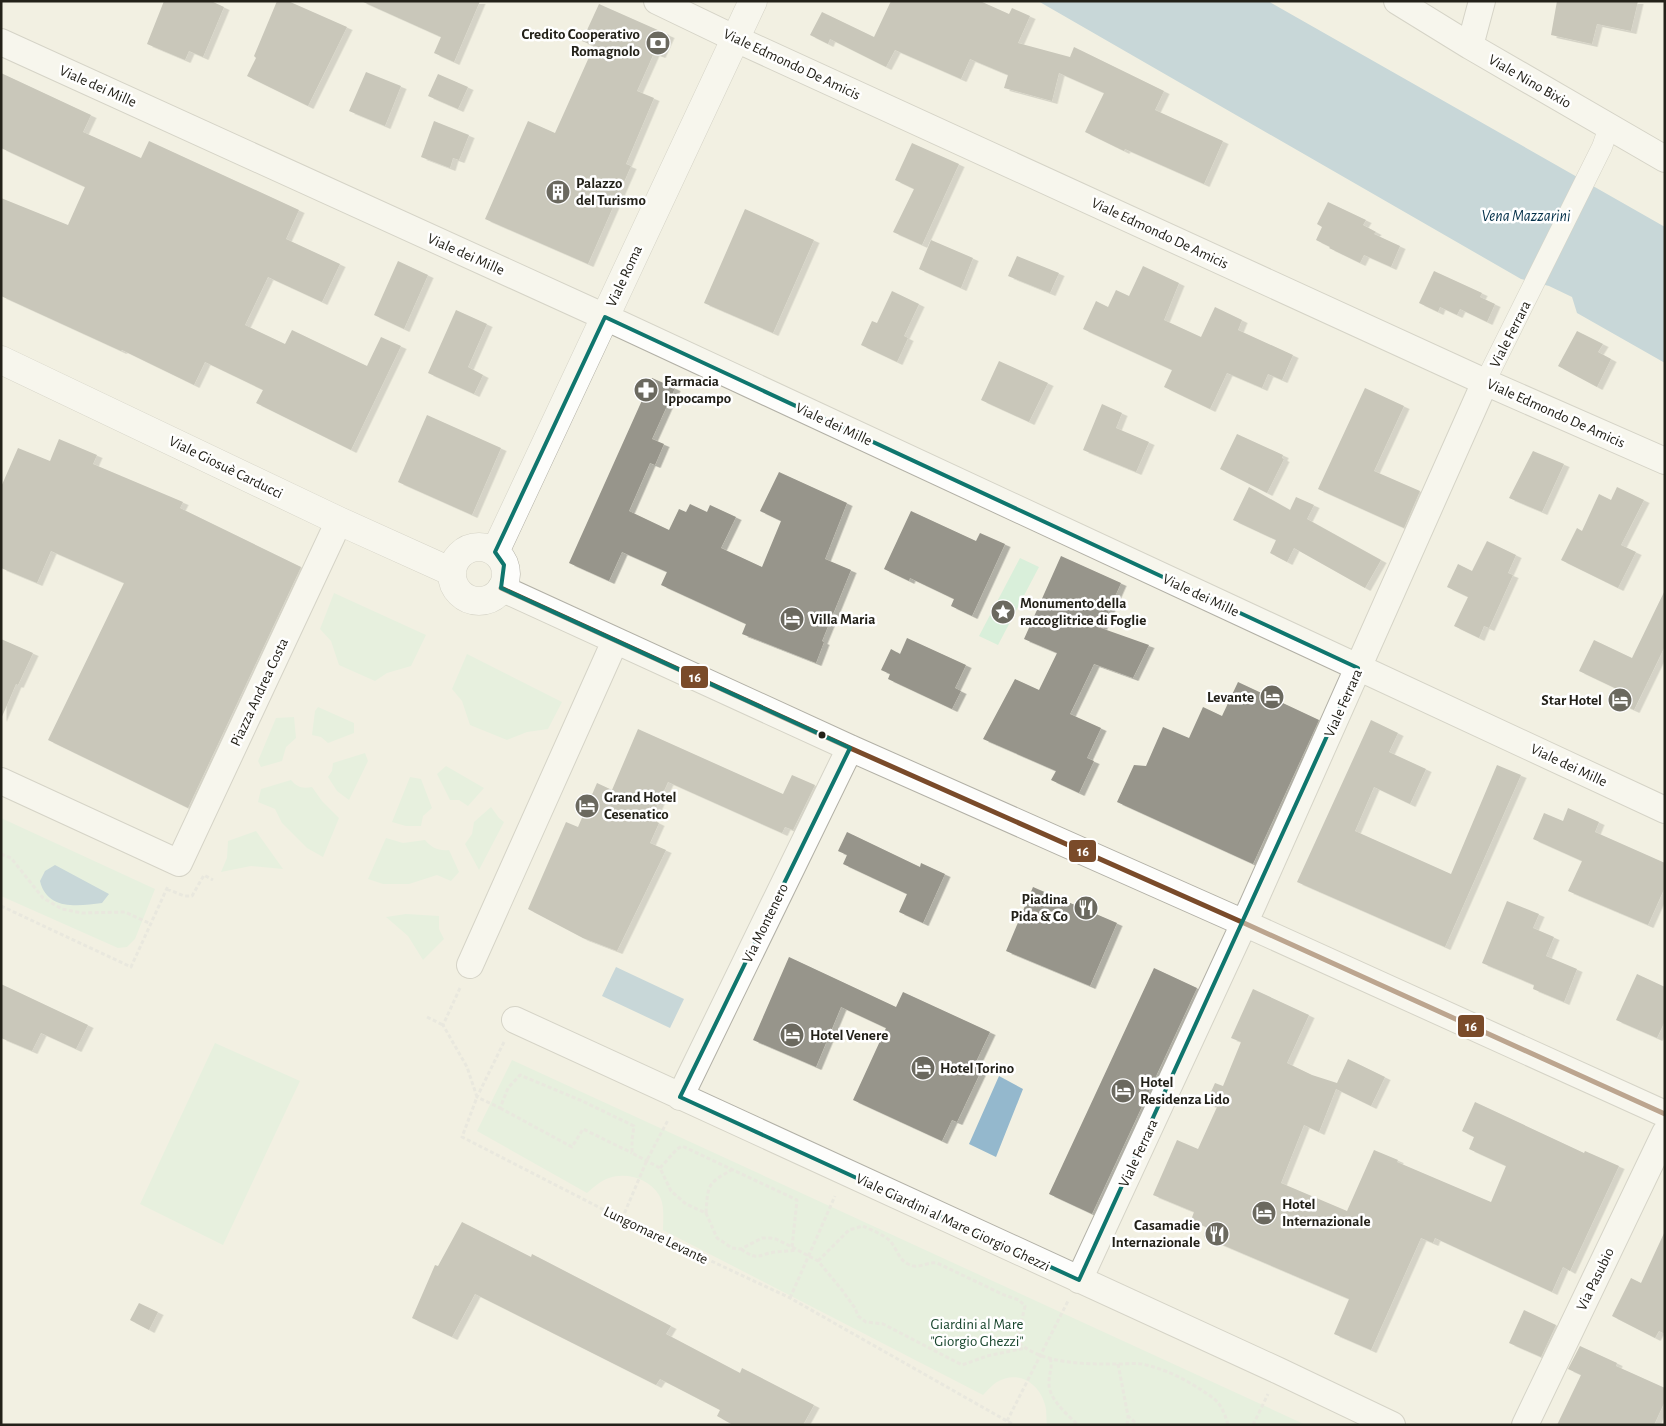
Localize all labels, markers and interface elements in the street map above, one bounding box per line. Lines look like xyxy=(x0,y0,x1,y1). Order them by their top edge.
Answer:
street label: Viale Edmondo De Amicis xyxy=(721,26,863,103)
place label: Credito Cooperativo Romagnolo xyxy=(521,27,640,59)
bank icon: Credito Cooperativo Romagnolo xyxy=(645,30,671,56)
street label: Viale Nino Bixio xyxy=(1486,52,1574,111)
street label: Viale dei Mille xyxy=(57,63,139,110)
place label: Palazzo del Turismo xyxy=(576,176,646,208)
building icon: Palazzo del Turismo xyxy=(545,179,571,205)
street label: Viale Edmondo De Amicis xyxy=(1089,195,1231,272)
water label: Vena Mazzarini xyxy=(1481,208,1571,224)
street label: Viale dei Mille xyxy=(425,231,507,278)
street label: Viale Roma xyxy=(604,243,645,309)
street label: Viale Ferrara xyxy=(1487,298,1534,370)
place label: Farmacia Ippocampo xyxy=(664,374,731,406)
street label: Viale Edmondo De Amicis xyxy=(1484,376,1627,451)
pharmacy icon: Farmacia Ippocampo xyxy=(633,377,659,403)
street label: Viale dei Mille xyxy=(793,400,875,449)
street label: Viale Giosuè Carducci xyxy=(166,433,285,502)
street label: Viale dei Mille xyxy=(1160,571,1242,620)
place label: Monumento della raccoglitrice di Foglie xyxy=(1020,596,1146,628)
place icon: Monumento della raccoglitrice di Foglie xyxy=(990,599,1016,625)
hotel icon: Villa Maria xyxy=(779,606,805,632)
place label: Villa Maria xyxy=(810,612,875,627)
street label: Piazza Andrea Costa xyxy=(228,636,291,749)
line badge: 16 xyxy=(680,665,709,689)
street label: Viale Ferrara xyxy=(1322,667,1365,740)
text: 16 xyxy=(689,671,701,685)
hotel icon: Levante xyxy=(1259,684,1285,710)
hotel icon: Star Hotel xyxy=(1607,687,1633,713)
place label: Levante xyxy=(1207,690,1254,705)
place label: Star Hotel xyxy=(1541,693,1602,708)
unlabelled marker xyxy=(817,730,827,740)
street label: Viale dei Mille xyxy=(1528,741,1610,790)
place label: Grand Hotel Cesenatico xyxy=(604,790,676,822)
hotel icon: Grand Hotel Cesenatico xyxy=(574,793,600,819)
line badge: 16 xyxy=(1068,839,1097,863)
text: 16 xyxy=(1077,845,1089,859)
street label: Via Montenero xyxy=(740,881,791,965)
place label: Piadina Pida & Co xyxy=(1011,892,1068,924)
restaurant icon: Piadina Pida & Co xyxy=(1073,895,1099,921)
line badge: 16 xyxy=(1457,1014,1485,1038)
text: 16 xyxy=(1465,1020,1477,1034)
hotel icon: Hotel Venere xyxy=(779,1022,805,1048)
place label: Hotel Venere xyxy=(810,1028,888,1043)
hotel icon: Hotel Torino xyxy=(910,1055,936,1081)
place label: Hotel Torino xyxy=(940,1061,1014,1076)
place label: Hotel Residenza Lido xyxy=(1140,1075,1230,1107)
hotel icon: Hotel Residenza Lido xyxy=(1110,1078,1136,1104)
street label: Viale Ferrara xyxy=(1116,1117,1161,1189)
street label: Viale Giardini al Mare Giorgio Ghezzi xyxy=(853,1171,1052,1274)
place label: Hotel Internazionale xyxy=(1282,1197,1370,1229)
hotel icon: Hotel Internazionale xyxy=(1251,1200,1277,1226)
street label: Lungomare Levante xyxy=(601,1204,710,1267)
place label: Casamadie Internazionale xyxy=(1112,1218,1200,1250)
restaurant icon: Casamadie Internazionale xyxy=(1204,1221,1230,1247)
street label: Via Pasubio xyxy=(1574,1245,1617,1313)
park label: Giardini al Mare "Giorgio Ghezzi" xyxy=(930,1317,1024,1349)

